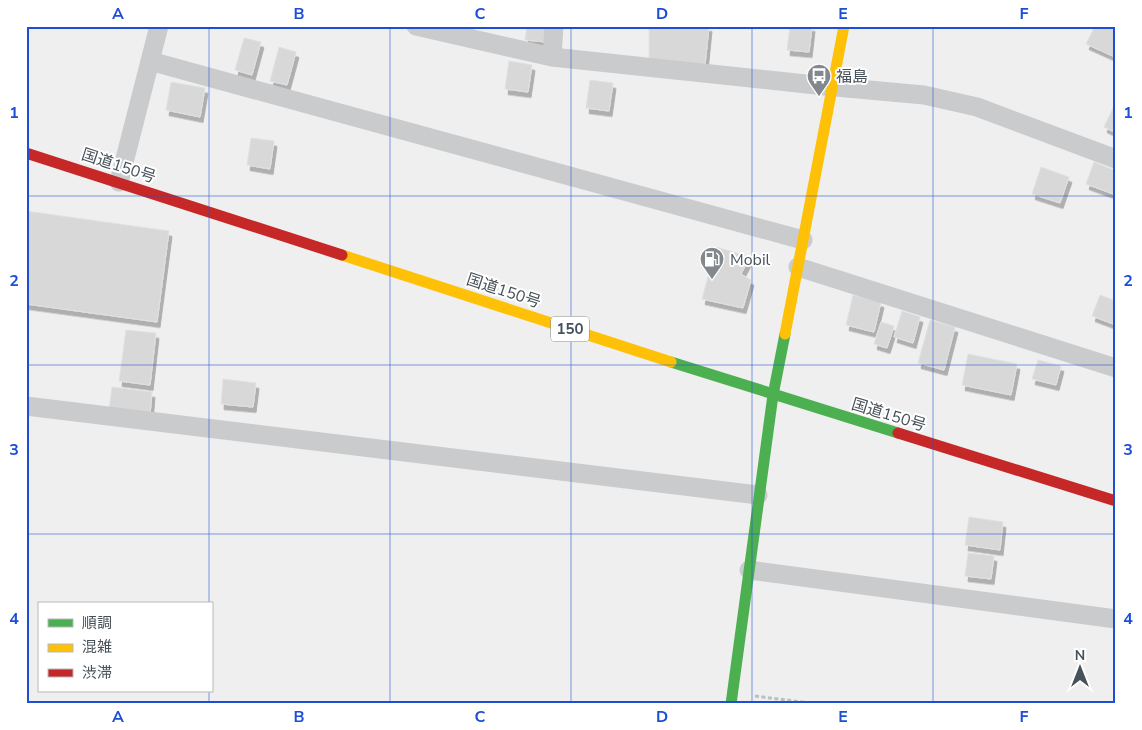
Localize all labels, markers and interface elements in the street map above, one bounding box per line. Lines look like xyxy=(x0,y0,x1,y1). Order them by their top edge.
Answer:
text: A xyxy=(112,3,124,25)
text: B xyxy=(293,3,305,25)
text: C xyxy=(475,3,486,25)
text: D xyxy=(656,3,668,25)
text: E xyxy=(838,3,848,25)
text: F xyxy=(1020,3,1029,25)
bus stop icon: 福島 xyxy=(806,63,832,97)
place label: 福島 xyxy=(836,66,868,88)
text: 1 xyxy=(9,102,19,124)
text: 1 xyxy=(1123,102,1133,124)
street label: 国道150号 xyxy=(79,144,159,188)
fuel station icon: Mobil xyxy=(699,246,725,280)
place label: Mobil xyxy=(730,249,771,271)
street label: 国道150号 xyxy=(464,269,544,313)
text: 2 xyxy=(9,270,19,292)
text: 2 xyxy=(1123,270,1133,292)
road number: 150 xyxy=(551,316,589,342)
street label: 国道150号 xyxy=(849,393,929,437)
text: 3 xyxy=(9,439,19,461)
text: 3 xyxy=(1123,439,1133,461)
legend xyxy=(38,602,212,692)
text: 4 xyxy=(9,608,19,630)
text: 4 xyxy=(1123,608,1133,630)
text: 順調 xyxy=(82,613,112,633)
text: 混雑 xyxy=(82,637,112,657)
north arrow xyxy=(1054,642,1104,692)
text: N xyxy=(1075,646,1085,665)
text: 渋滞 xyxy=(82,663,112,683)
text: A xyxy=(112,706,124,728)
text: B xyxy=(293,706,305,728)
text: C xyxy=(475,706,486,728)
text: D xyxy=(656,706,668,728)
text: E xyxy=(838,706,848,728)
text: F xyxy=(1020,706,1029,728)

